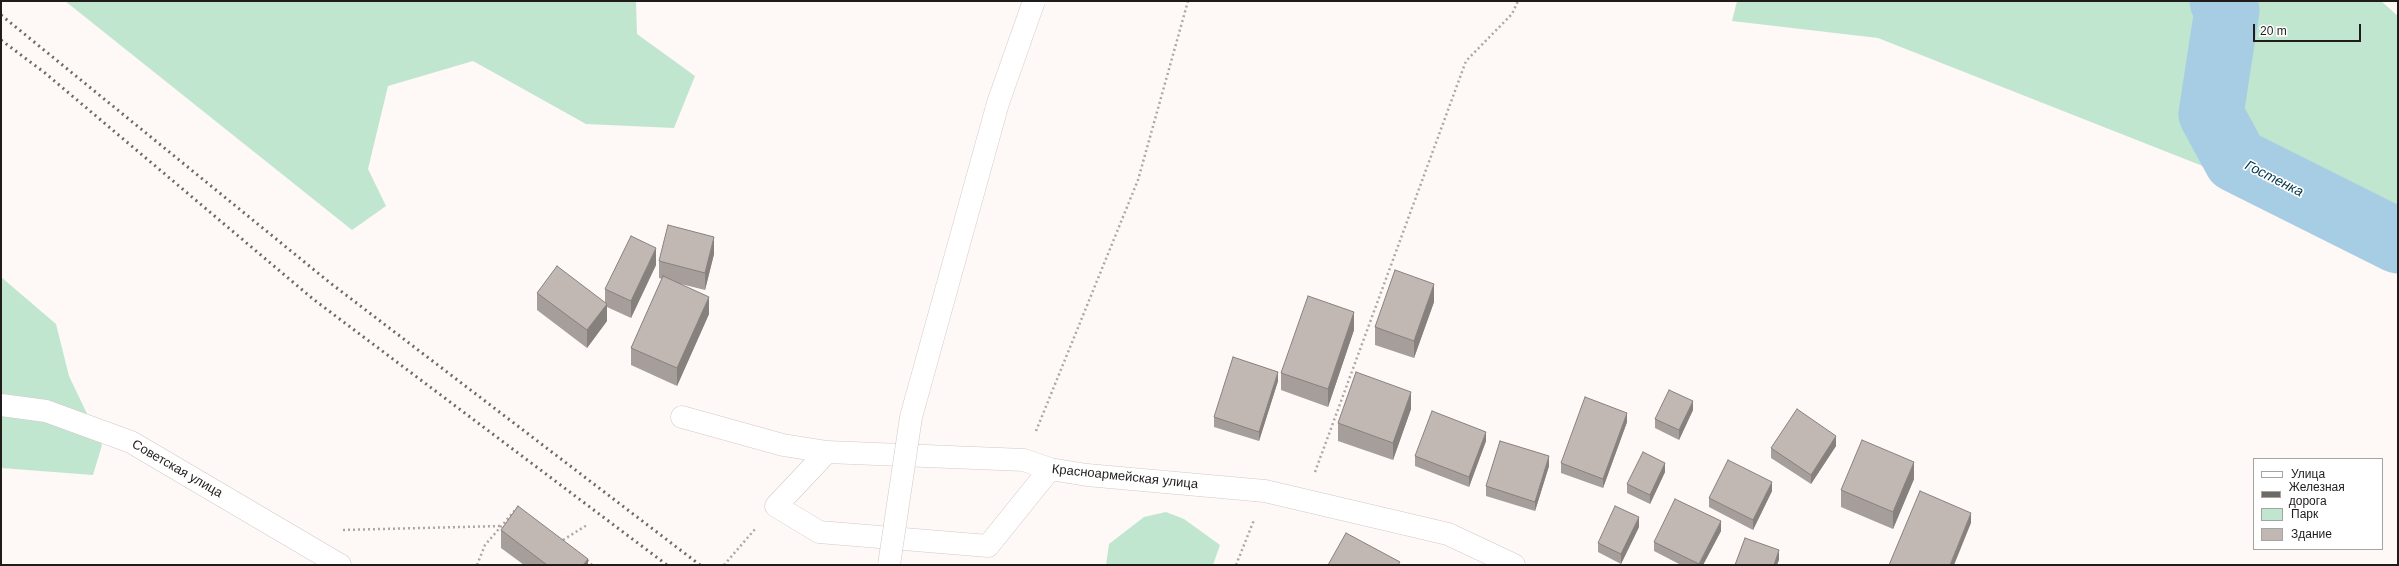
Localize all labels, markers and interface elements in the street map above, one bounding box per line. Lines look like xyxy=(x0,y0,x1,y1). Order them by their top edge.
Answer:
scale bar xyxy=(2255,16,2363,42)
text: 20 m xyxy=(2260,24,2287,38)
water label: Гостенка xyxy=(2242,157,2306,201)
street label: Советская улица xyxy=(129,437,225,501)
legend xyxy=(2253,458,2383,550)
street label: Красноармейская улица xyxy=(1051,462,1199,492)
text: Улица xyxy=(2291,467,2325,481)
text: Железная дорога xyxy=(2289,480,2345,508)
text: Парк xyxy=(2291,507,2318,521)
text: Здание xyxy=(2291,527,2332,541)

